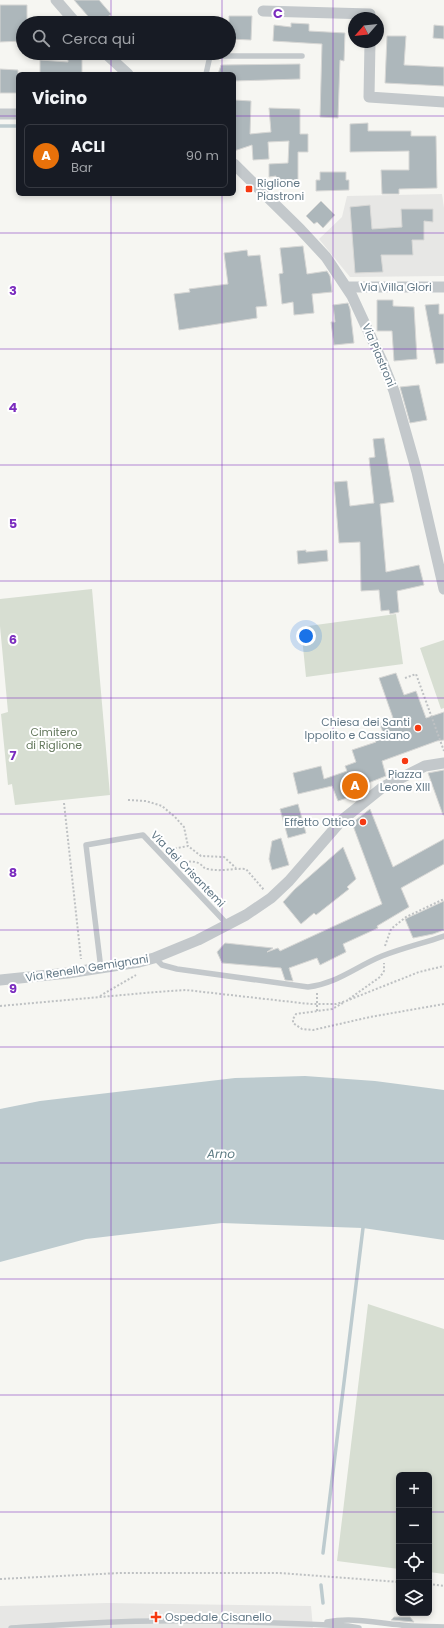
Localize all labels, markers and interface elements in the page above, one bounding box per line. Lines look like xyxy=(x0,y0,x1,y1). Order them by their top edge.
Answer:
text: C xyxy=(273,4,283,23)
north arrow xyxy=(348,12,384,48)
search box xyxy=(16,16,236,60)
icon: search xyxy=(30,27,52,49)
text: Cerca qui xyxy=(62,28,135,49)
text: Vicino xyxy=(32,86,87,110)
text: ACLI xyxy=(71,136,105,157)
text: A xyxy=(41,146,51,165)
text: 90 m xyxy=(186,146,219,165)
text: Bar xyxy=(71,158,93,177)
place label: Riglione Piastroni xyxy=(257,175,304,204)
marker: Riglione Piastroni xyxy=(244,184,254,194)
street label: Via Villa Glori xyxy=(360,279,432,295)
text: 3 xyxy=(9,281,17,300)
street label: Via Piastroni xyxy=(358,321,400,390)
text: 4 xyxy=(9,398,18,417)
text: 5 xyxy=(9,514,17,533)
your location xyxy=(296,626,316,646)
text: 6 xyxy=(9,630,17,649)
place label: Chiesa dei Santi Ippolito e Cassiano xyxy=(305,714,410,743)
marker: Chiesa dei Santi Ippolito e Cassiano xyxy=(413,723,423,733)
park label: Cimitero di Riglione xyxy=(26,724,82,753)
text: 7 xyxy=(10,746,17,765)
marker: Piazza Leone XIII xyxy=(400,756,410,766)
place label: Piazza Leone XIII xyxy=(380,766,430,795)
pin: A xyxy=(342,771,368,801)
place label: Effetto Ottico xyxy=(284,814,355,830)
marker: Effetto Ottico xyxy=(358,817,368,827)
street label: Via dei Crisantemi xyxy=(147,827,229,911)
text: 8 xyxy=(9,863,17,882)
street label: Via Renello Gemignani xyxy=(24,950,150,986)
text: 9 xyxy=(9,979,17,998)
water label: Arno xyxy=(206,1145,235,1162)
map controls xyxy=(396,1472,432,1616)
button: + xyxy=(396,1472,432,1508)
button: − xyxy=(396,1508,432,1544)
button: locate xyxy=(396,1544,432,1580)
button: layers xyxy=(396,1580,432,1616)
place label: Ospedale Cisanello xyxy=(165,1609,272,1625)
marker: Ospedale Cisanello xyxy=(150,1611,162,1623)

